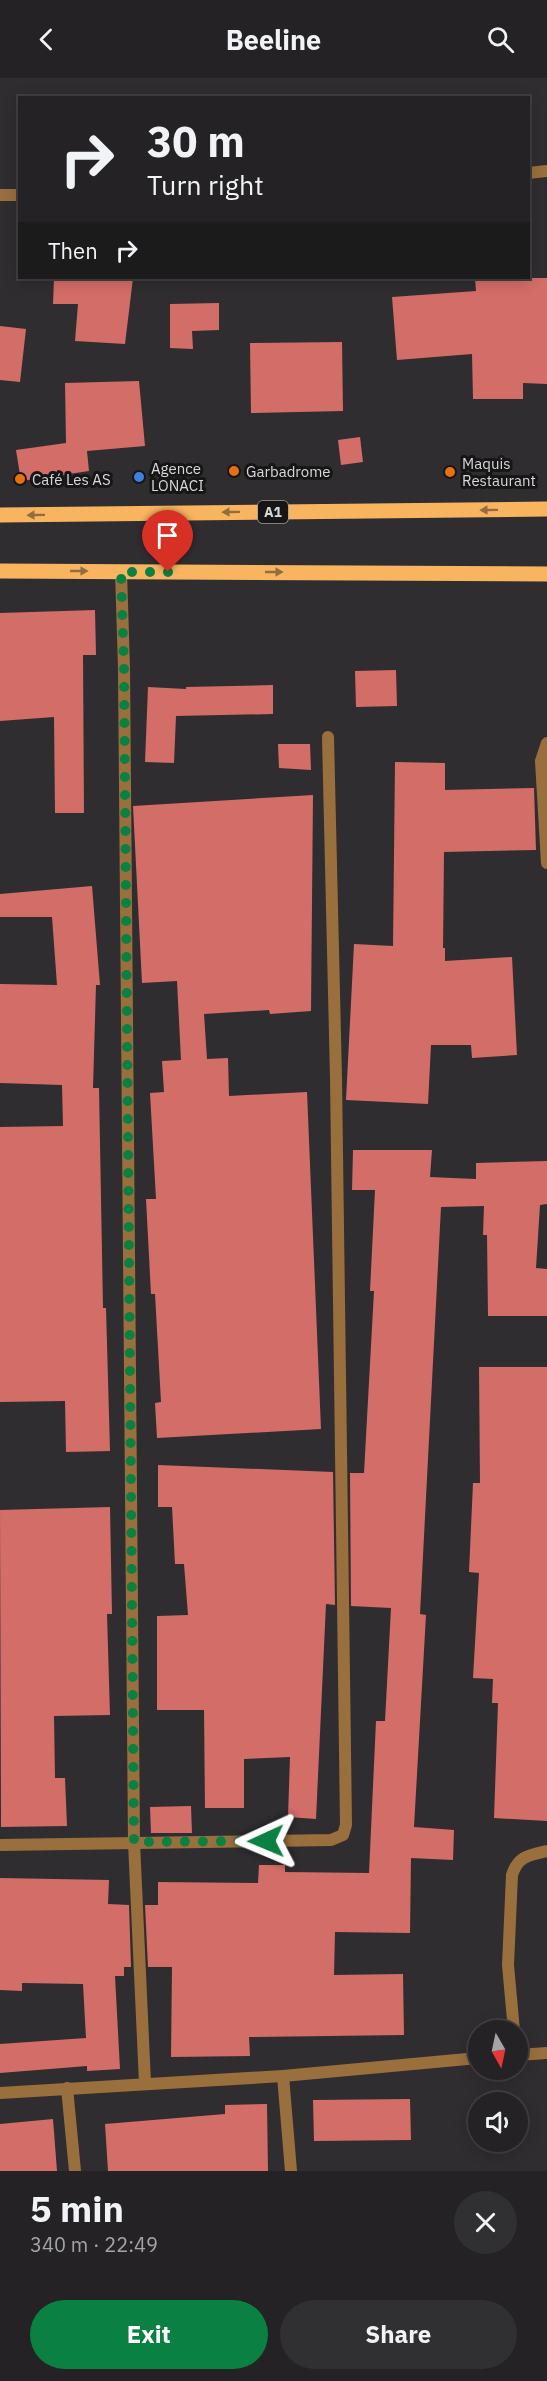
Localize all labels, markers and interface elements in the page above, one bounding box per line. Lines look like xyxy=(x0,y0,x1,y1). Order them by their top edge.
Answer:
text: Beeline xyxy=(226,22,321,57)
icon: back xyxy=(30,23,63,56)
icon: search xyxy=(484,23,517,56)
text: 30 m xyxy=(147,114,245,169)
icon: right xyxy=(48,120,126,198)
text: Turn right xyxy=(147,167,264,202)
icon: right xyxy=(110,234,143,267)
text: Then xyxy=(48,236,98,265)
place label: Maquis Restaurant xyxy=(462,454,536,490)
place label: Agence LONACI xyxy=(151,459,204,495)
place label: Garbadrome xyxy=(246,462,331,481)
marker: Garbadrome xyxy=(227,464,241,478)
marker: Maquis Restaurant xyxy=(443,465,457,479)
place label: Café Les AS xyxy=(32,470,111,489)
marker: Agence LONACI xyxy=(132,470,146,484)
marker: Café Les AS xyxy=(13,472,27,486)
road number: A1 xyxy=(258,501,288,523)
one-way arrow xyxy=(479,505,498,515)
one-way arrow xyxy=(221,508,240,517)
one-way arrow xyxy=(26,510,45,519)
pin xyxy=(142,510,193,572)
icon: arrive xyxy=(151,519,184,552)
one-way arrow xyxy=(70,566,89,576)
one-way arrow xyxy=(265,567,284,577)
position arrow xyxy=(234,1809,298,1873)
north arrow xyxy=(468,2020,528,2080)
map controls xyxy=(468,2020,528,2152)
button: sound xyxy=(468,2092,528,2152)
text: 5 min xyxy=(30,2185,124,2232)
button: close xyxy=(454,2191,517,2254)
text: 340 m · 22:49 xyxy=(30,2231,158,2258)
button: Exit xyxy=(30,2300,268,2369)
button: Share xyxy=(280,2300,517,2369)

